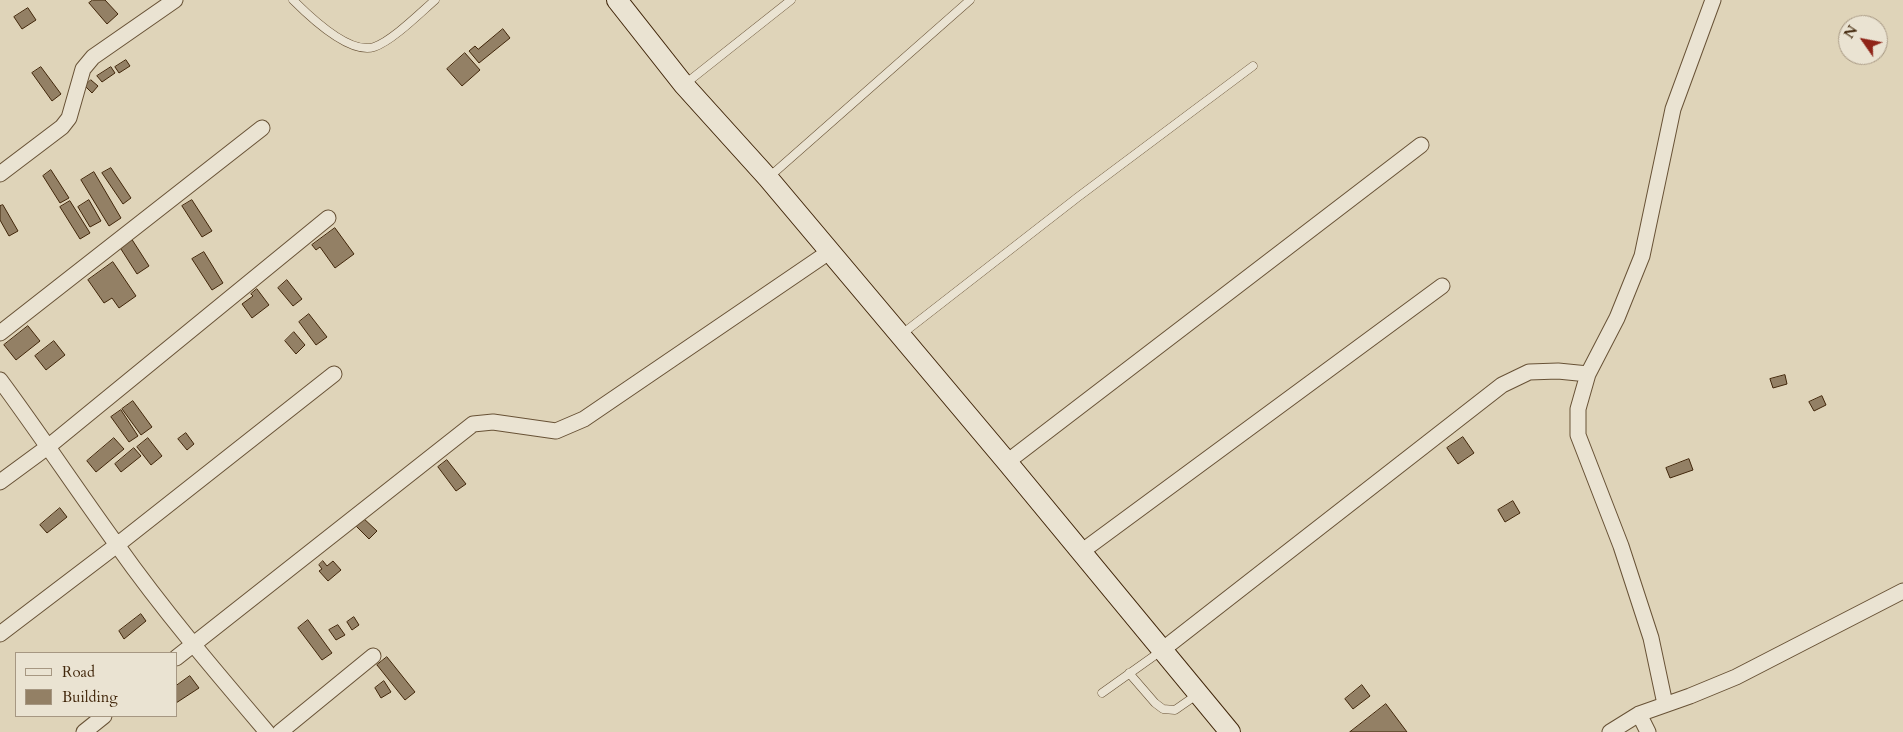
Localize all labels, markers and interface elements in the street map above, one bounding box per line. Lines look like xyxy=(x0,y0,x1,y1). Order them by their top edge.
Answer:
north arrow xyxy=(1838,15,1888,65)
text: N xyxy=(1840,22,1862,42)
legend xyxy=(15,652,178,717)
text: Road xyxy=(62,662,95,682)
text: Building xyxy=(62,687,118,707)

